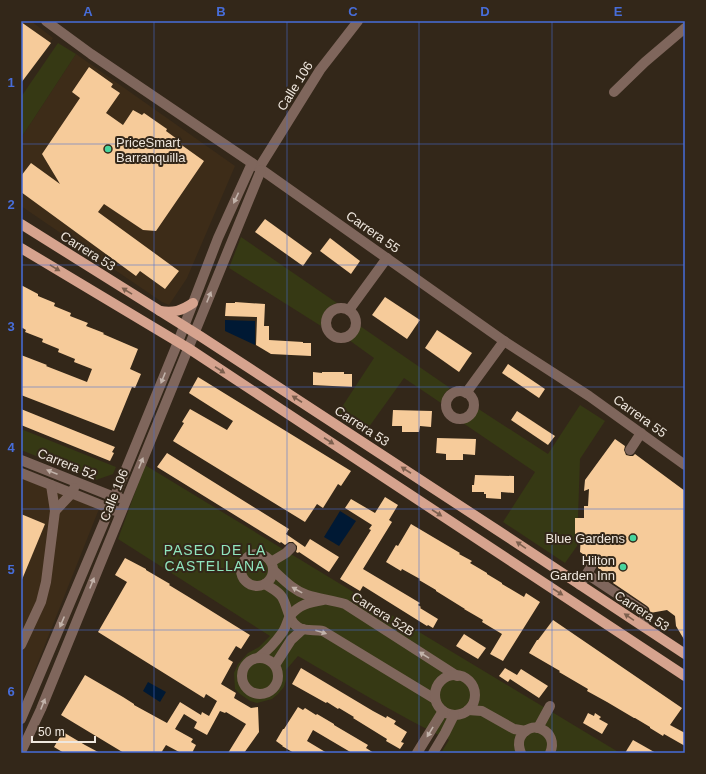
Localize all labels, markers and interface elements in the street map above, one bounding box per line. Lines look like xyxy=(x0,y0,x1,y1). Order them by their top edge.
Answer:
text: A xyxy=(83,4,93,19)
text: B xyxy=(216,4,226,19)
text: C xyxy=(348,4,358,19)
text: D xyxy=(480,4,490,19)
text: E xyxy=(614,4,623,19)
street label: Calle 106 xyxy=(274,59,316,113)
text: 1 xyxy=(7,75,15,90)
place label: PriceSmart Barranquilla xyxy=(116,135,186,165)
marker: PriceSmart Barranquilla xyxy=(103,144,113,154)
one-way arrow xyxy=(233,193,239,204)
text: 2 xyxy=(7,197,15,212)
street label: Carrera 55 xyxy=(343,208,403,256)
street label: Carrera 53 xyxy=(58,228,118,274)
one-way arrow xyxy=(50,264,60,272)
one-way arrow xyxy=(121,287,133,294)
one-way arrow xyxy=(206,290,212,302)
text: 3 xyxy=(7,319,15,334)
one-way arrow xyxy=(215,366,225,374)
one-way arrow xyxy=(159,373,165,385)
street label: Carrera 55 xyxy=(610,392,670,440)
one-way arrow xyxy=(291,396,303,403)
street label: Carrera 53 xyxy=(332,403,392,449)
one-way arrow xyxy=(324,437,334,445)
text: 4 xyxy=(7,440,15,455)
street label: Carrera 52 xyxy=(35,445,99,483)
one-way arrow xyxy=(139,456,145,468)
street label: Calle 106 xyxy=(97,467,131,523)
one-way arrow xyxy=(400,467,412,474)
one-way arrow xyxy=(46,469,58,475)
one-way arrow xyxy=(432,509,442,517)
place label: Blue Gardens xyxy=(546,531,625,546)
marker: Blue Gardens xyxy=(628,533,638,543)
district label: PASEO DE LA CASTELLANA xyxy=(164,542,266,574)
one-way arrow xyxy=(515,542,526,549)
place label: Hilton Garden Inn xyxy=(550,553,615,583)
text: 5 xyxy=(7,562,15,577)
marker: Hilton Garden Inn xyxy=(618,562,628,572)
one-way arrow xyxy=(90,577,96,589)
one-way arrow xyxy=(291,586,303,593)
one-way arrow xyxy=(552,588,563,596)
street label: Carrera 53 xyxy=(612,588,672,634)
street label: Carrera 52B xyxy=(349,589,417,639)
one-way arrow xyxy=(624,613,634,621)
one-way arrow xyxy=(59,616,65,627)
one-way arrow xyxy=(316,629,328,635)
one-way arrow xyxy=(419,651,429,659)
text: 6 xyxy=(7,684,15,699)
one-way arrow xyxy=(41,697,47,709)
scale bar xyxy=(32,718,95,744)
text: 50 m xyxy=(38,725,65,739)
one-way arrow xyxy=(426,727,434,737)

